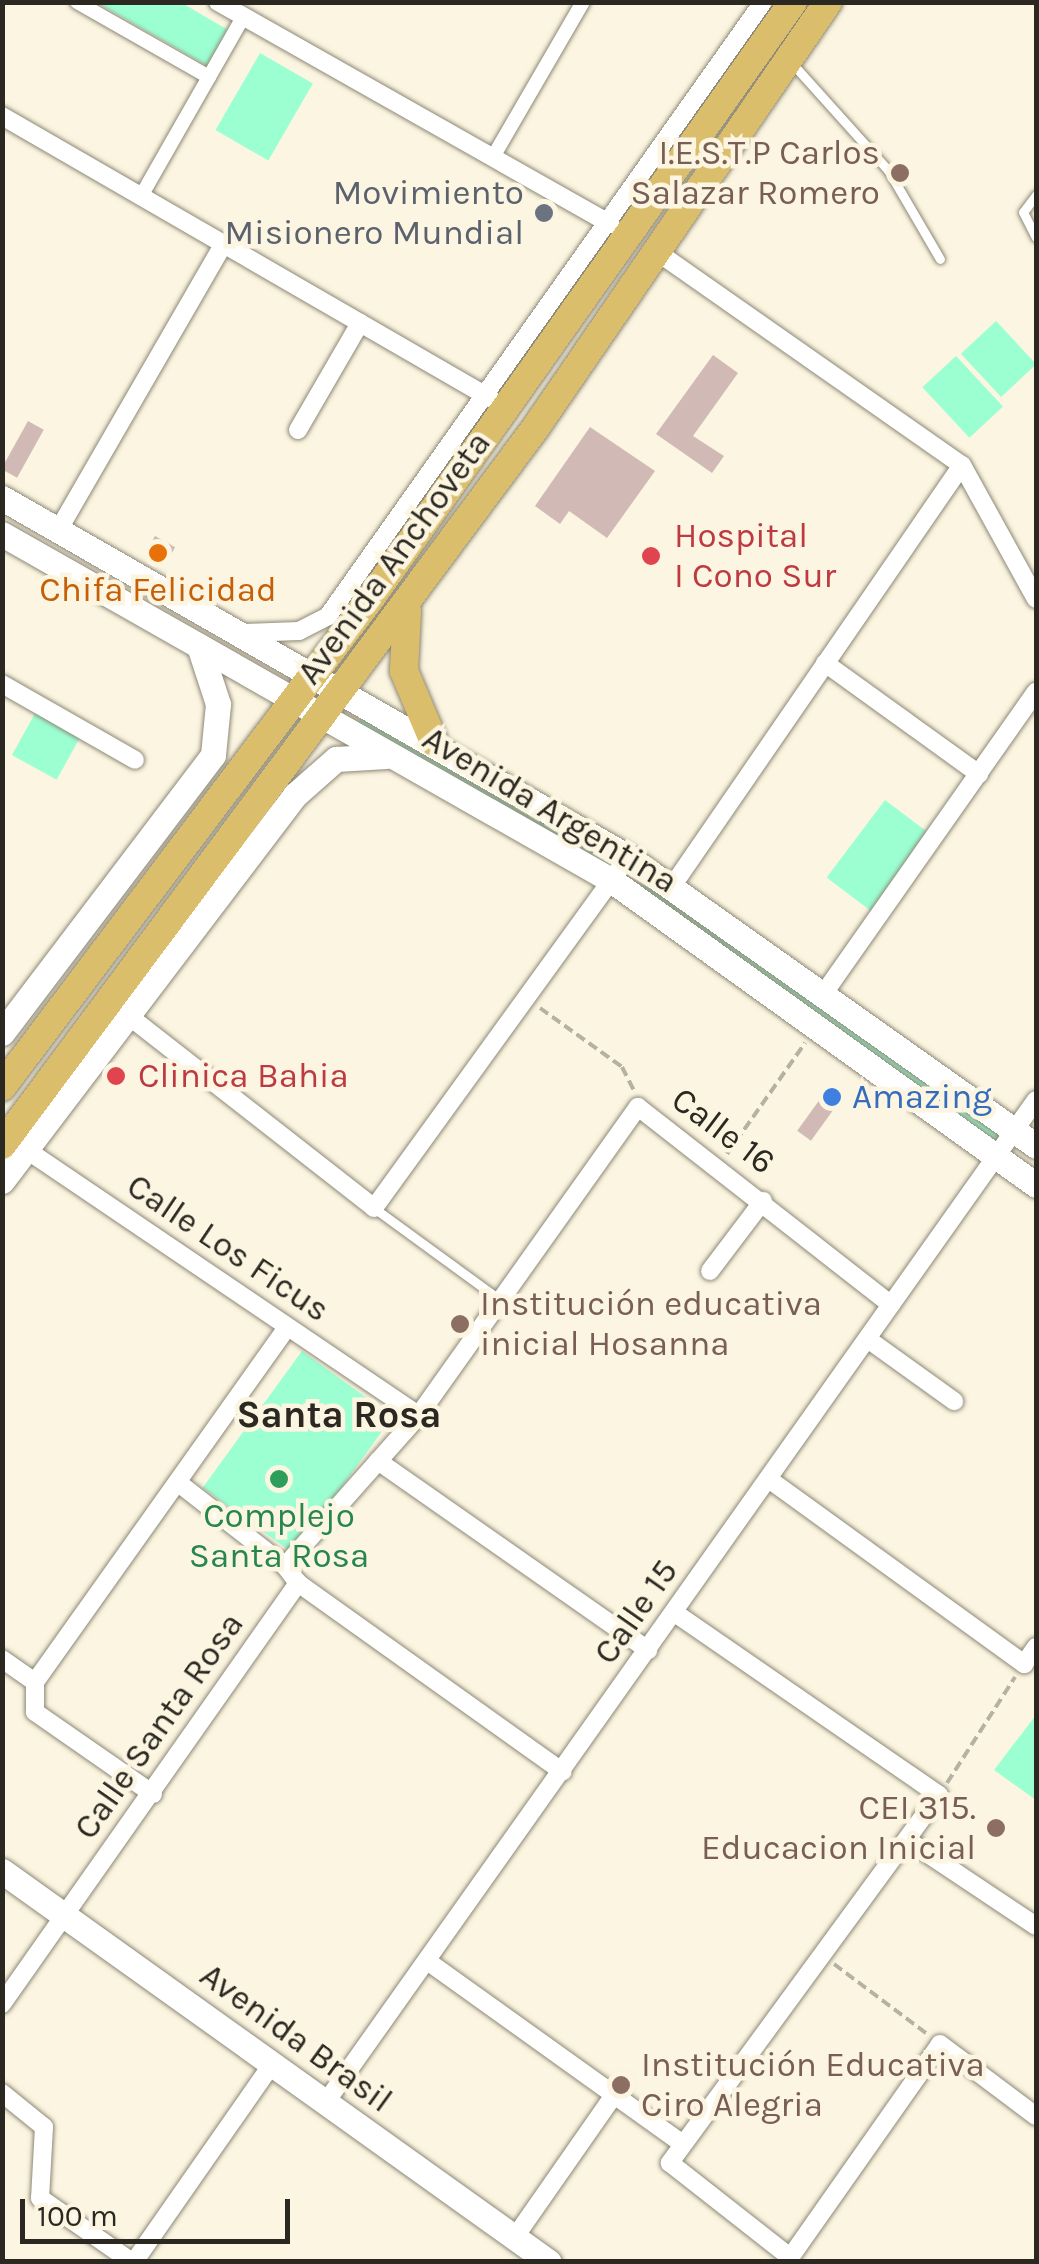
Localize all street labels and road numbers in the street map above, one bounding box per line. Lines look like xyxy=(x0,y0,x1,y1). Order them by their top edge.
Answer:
street label: Avenida Anchoveta xyxy=(288,423,500,693)
street label: Avenida Argentina xyxy=(415,717,685,903)
street label: Calle 16 xyxy=(663,1079,783,1183)
street label: Calle Los Ficus xyxy=(119,1165,337,1331)
street label: Calle 15 xyxy=(585,1552,687,1672)
street label: Calle Santa Rosa xyxy=(65,1605,253,1847)
street label: Avenida Brasil xyxy=(192,1954,400,2122)

